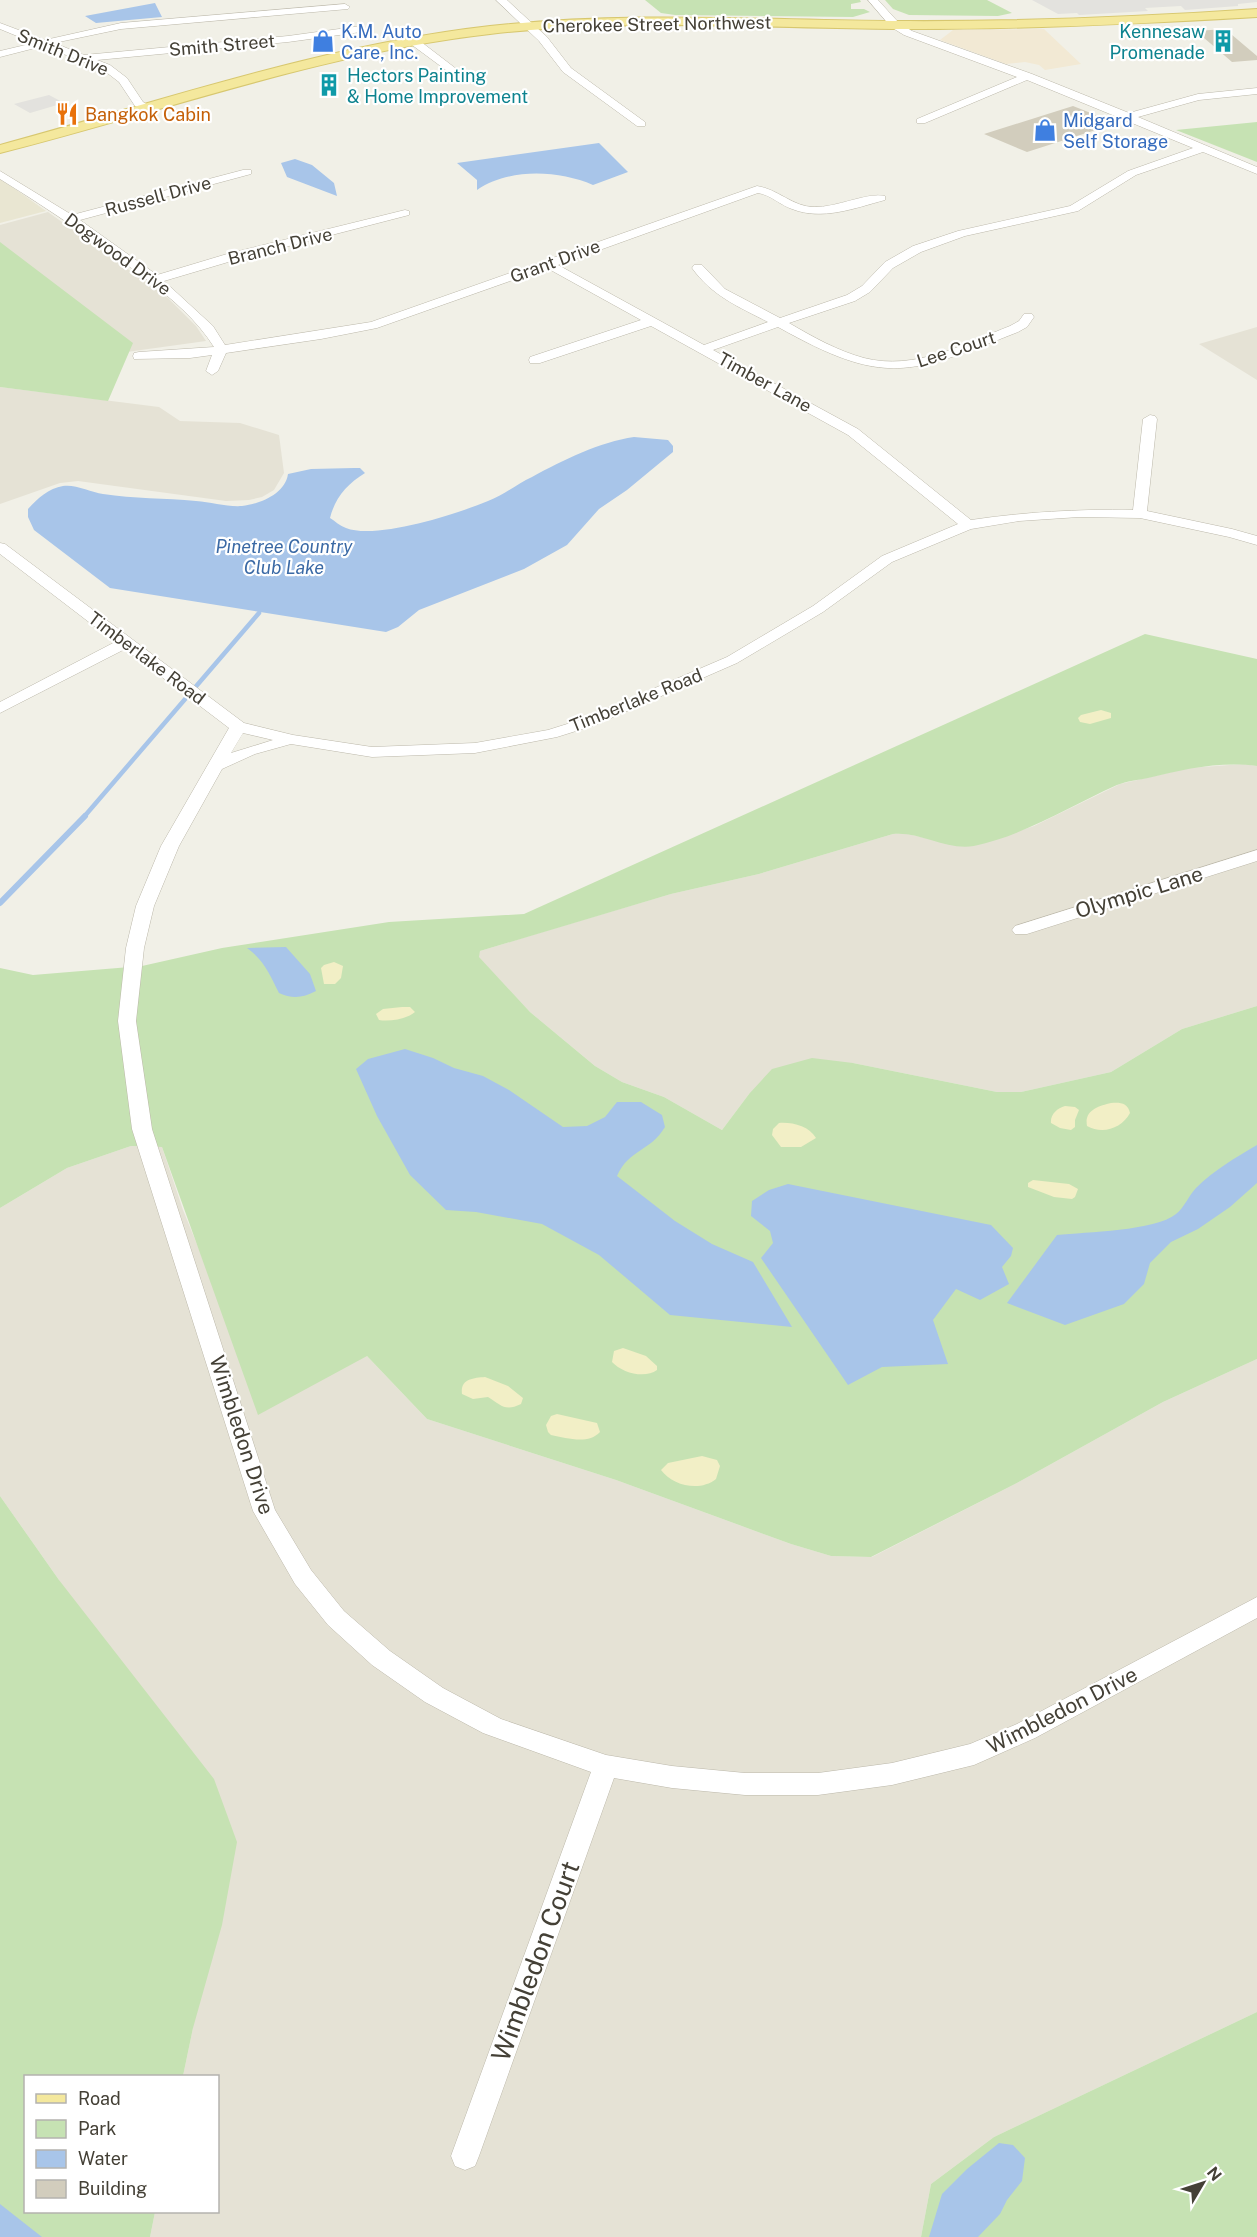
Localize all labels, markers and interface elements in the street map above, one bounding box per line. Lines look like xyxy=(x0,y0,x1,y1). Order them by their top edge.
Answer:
street label: Cherokee Street Northwest xyxy=(542,12,772,36)
place label: K.M. Auto Care, Inc. xyxy=(341,21,422,63)
place label: Kennesaw Promenade xyxy=(1109,21,1205,63)
street label: Smith Drive xyxy=(14,24,112,80)
shop icon: K.M. Auto Care, Inc. xyxy=(310,28,336,54)
building icon: Kennesaw Promenade xyxy=(1210,28,1236,54)
street label: Smith Street xyxy=(168,30,276,60)
place label: Hectors Painting & Home Improvement xyxy=(347,65,528,107)
building icon: Hectors Painting & Home Improvement xyxy=(316,72,342,98)
restaurant icon: Bangkok Cabin xyxy=(54,101,80,127)
place label: Bangkok Cabin xyxy=(85,104,211,125)
place label: Midgard Self Storage xyxy=(1063,110,1168,152)
shop icon: Midgard Self Storage xyxy=(1032,117,1058,143)
street label: Russell Drive xyxy=(103,172,213,220)
street label: Dogwood Drive xyxy=(61,208,175,300)
street label: Branch Drive xyxy=(226,223,334,269)
street label: Grant Drive xyxy=(507,235,603,287)
street label: Lee Court xyxy=(914,326,998,372)
street label: Timber Lane xyxy=(715,348,815,416)
water label: Pinetree Country Club Lake xyxy=(216,536,353,578)
street label: Timberlake Road xyxy=(84,607,210,709)
street label: Timberlake Road xyxy=(567,664,705,736)
street label: Olympic Lane xyxy=(1072,861,1206,923)
street label: Wimbledon Drive xyxy=(205,1352,279,1518)
street label: Wimbledon Drive xyxy=(983,1661,1141,1759)
street label: Wimbledon Court xyxy=(484,1857,586,2065)
legend xyxy=(24,2075,219,2213)
text: Road xyxy=(78,2088,121,2109)
text: Park xyxy=(78,2118,116,2139)
text: Water xyxy=(78,2148,128,2169)
north arrow xyxy=(1173,2153,1233,2213)
text: N xyxy=(1203,2163,1226,2185)
text: Building xyxy=(78,2178,147,2199)

